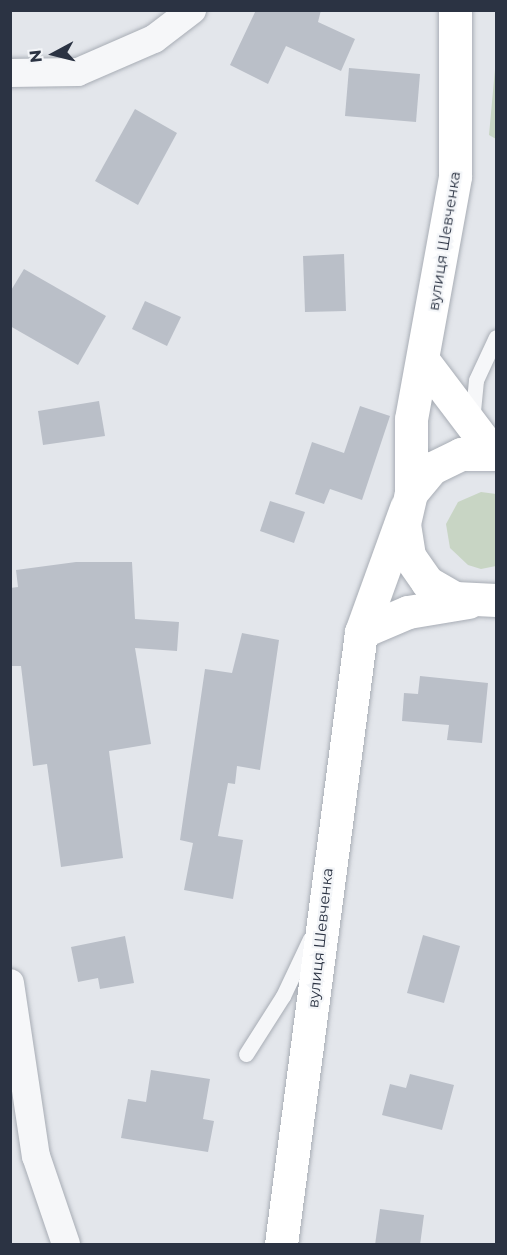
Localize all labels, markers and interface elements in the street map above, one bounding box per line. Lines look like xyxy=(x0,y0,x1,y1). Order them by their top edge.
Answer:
north arrow xyxy=(24,24,84,84)
text: N xyxy=(25,49,46,64)
street label: вулиця Шевченка xyxy=(424,170,464,312)
street label: вулиця Шевченка xyxy=(304,867,336,1009)

